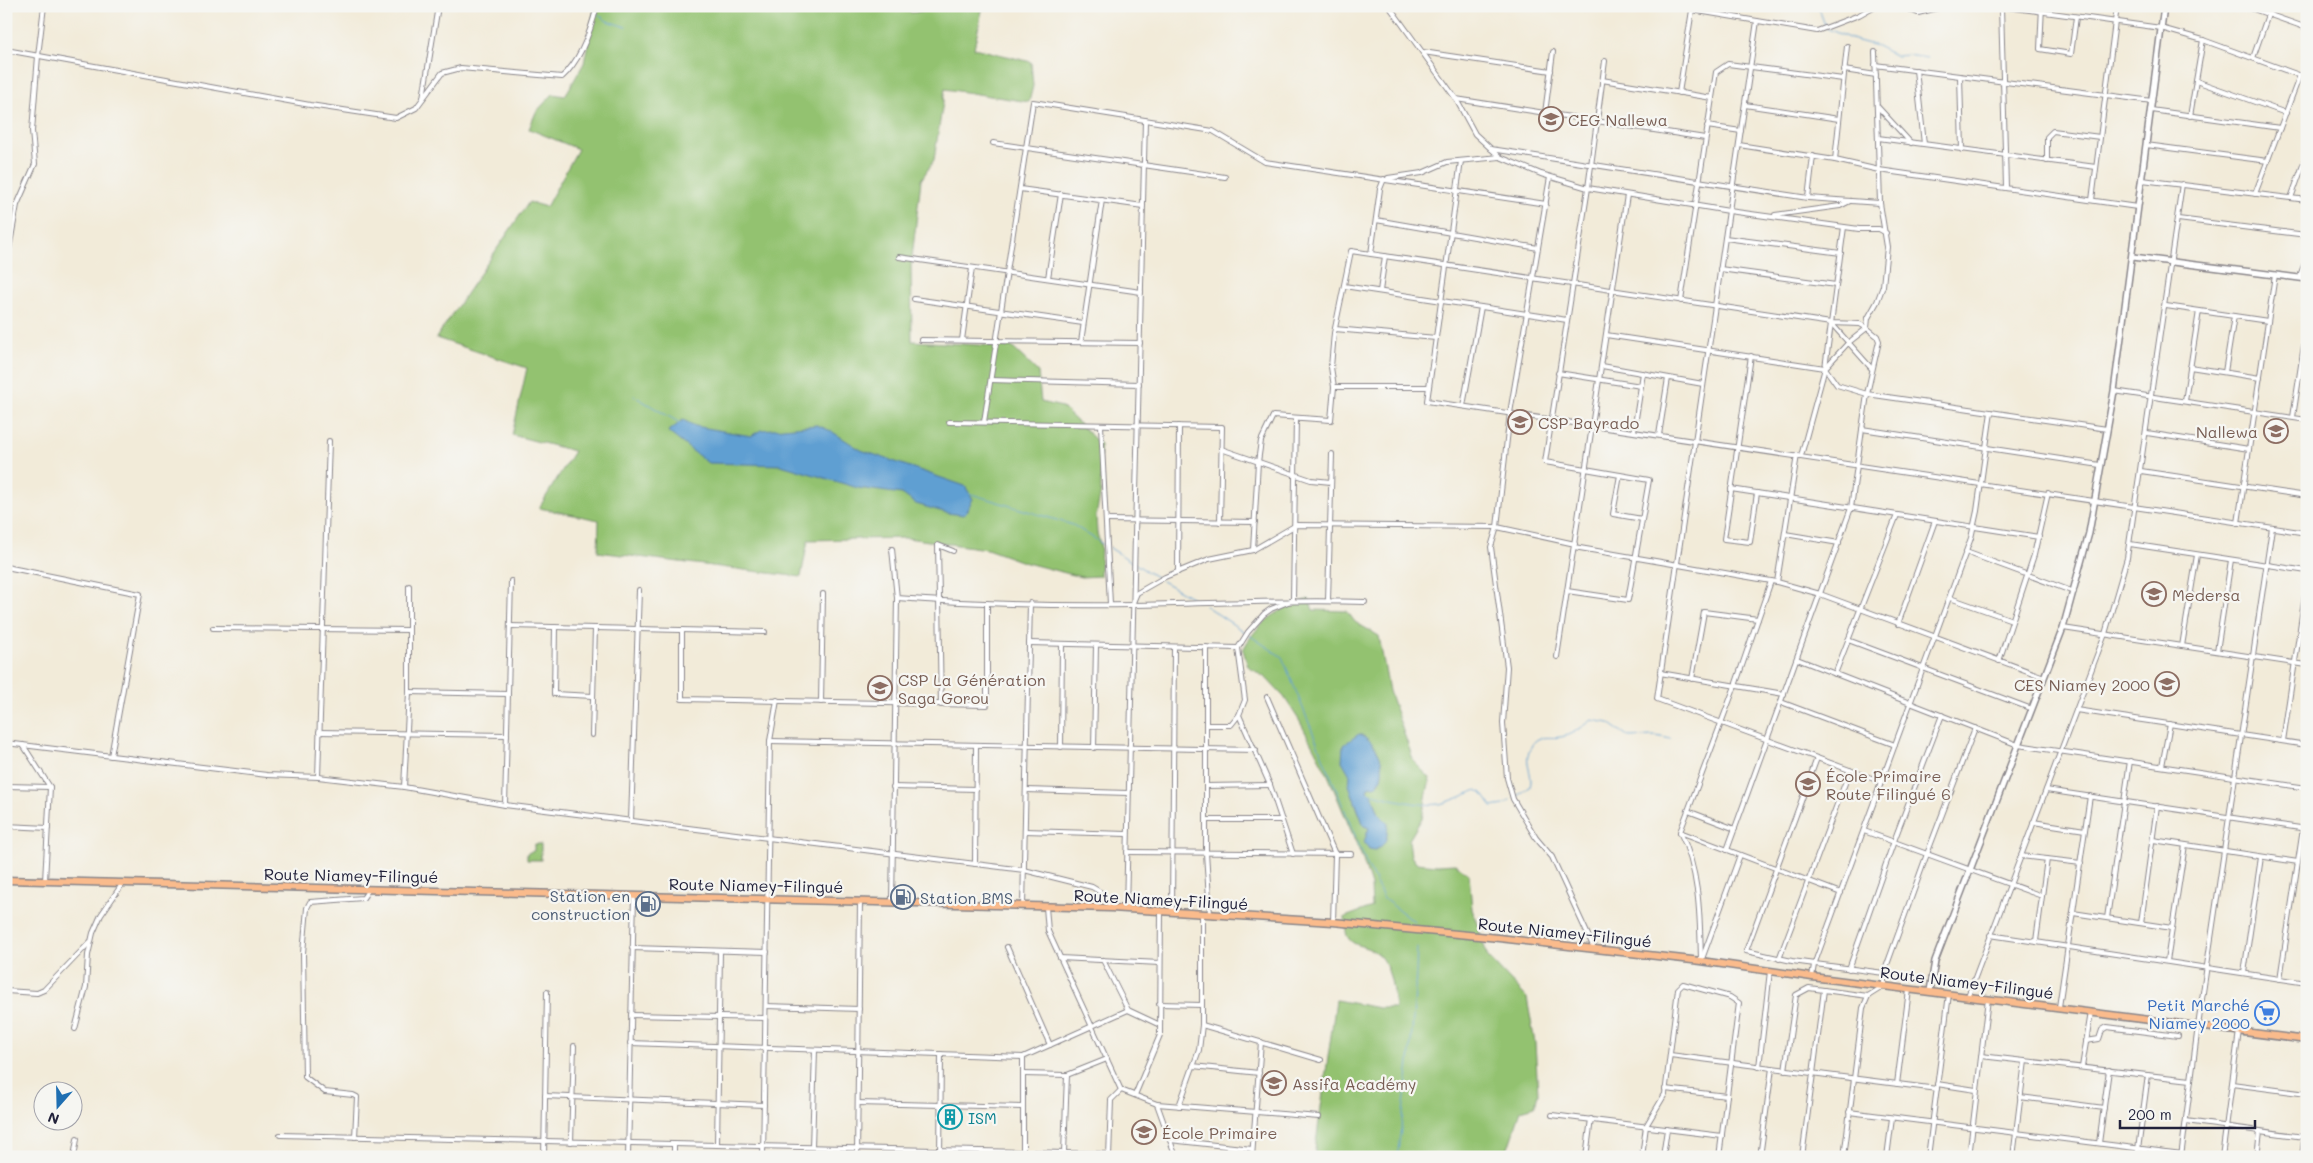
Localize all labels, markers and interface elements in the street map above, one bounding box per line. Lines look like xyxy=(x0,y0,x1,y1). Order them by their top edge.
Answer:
school or university icon: CEG Nallewa xyxy=(1538,106,1564,132)
place label: CEG Nallewa xyxy=(1568,109,1668,130)
school or university icon: CSP Bayrado xyxy=(1507,409,1533,435)
place label: CSP Bayrado xyxy=(1538,412,1639,433)
school or university icon: Nallewa xyxy=(2263,418,2289,444)
place label: Nallewa xyxy=(2196,421,2258,442)
school or university icon: Medersa xyxy=(2141,581,2167,607)
place label: Medersa xyxy=(2172,584,2241,605)
place label: CSP La Génération Saga Gorou xyxy=(898,669,1046,708)
school or university icon: CES Niamey 2000 xyxy=(2154,671,2180,697)
place label: CES Niamey 2000 xyxy=(2014,674,2150,695)
school or university icon: CSP La Génération Saga Gorou xyxy=(867,675,893,701)
place label: École Primaire Route Filingué 6 xyxy=(1826,765,1951,804)
school or university icon: École Primaire Route Filingué 6 xyxy=(1795,771,1821,797)
street label: Route Niamey-Filingué xyxy=(264,863,438,887)
street label: Route Niamey-Filingué xyxy=(669,873,843,897)
fuel station icon: Station BMS xyxy=(890,884,916,910)
street label: Route Niamey-Filingué xyxy=(1073,884,1249,914)
place label: Station en construction xyxy=(531,885,630,924)
place label: Station BMS xyxy=(920,887,1013,908)
fuel station icon: Station en construction xyxy=(635,891,661,917)
street label: Route Niamey-Filingué xyxy=(1477,912,1653,952)
street label: Route Niamey-Filingué xyxy=(1879,961,2055,1003)
place label: Petit Marché Niamey 2000 xyxy=(2147,994,2250,1033)
supermarket icon: Petit Marché Niamey 2000 xyxy=(2254,1000,2280,1026)
school or university icon: Assifa Académy xyxy=(1261,1070,1287,1096)
place label: Assifa Académy xyxy=(1292,1073,1416,1094)
north arrow xyxy=(32,1080,82,1130)
scale bar xyxy=(2120,1098,2256,1130)
building icon: ISM xyxy=(937,1104,963,1130)
text: 200 m xyxy=(2128,1104,2172,1124)
place label: ISM xyxy=(968,1107,997,1128)
text: N xyxy=(45,1108,62,1129)
school or university icon: École Primaire xyxy=(1131,1119,1157,1145)
place label: École Primaire xyxy=(1162,1122,1277,1143)

